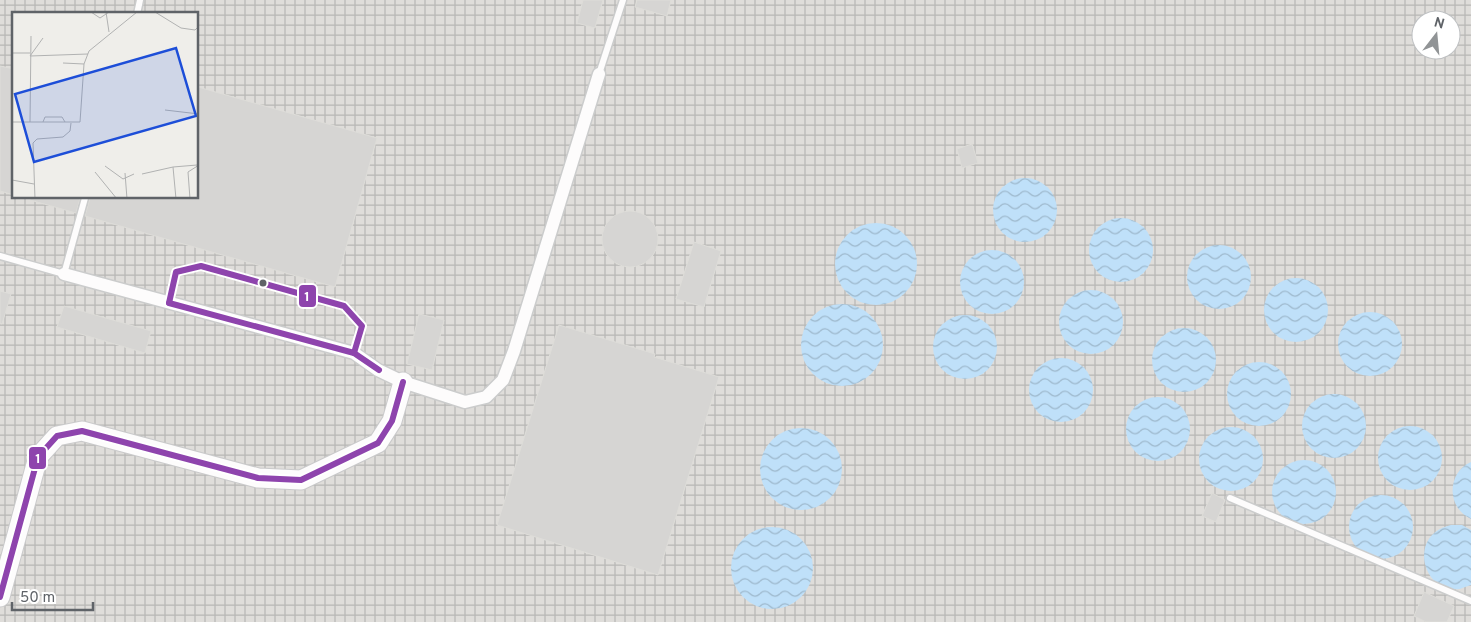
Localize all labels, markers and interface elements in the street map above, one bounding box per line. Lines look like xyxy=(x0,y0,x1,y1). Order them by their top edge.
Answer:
north arrow xyxy=(1411,10,1461,60)
inset map xyxy=(12,12,199,199)
text: N xyxy=(1432,14,1446,34)
unlabelled marker xyxy=(258,278,268,288)
line badge: 1 xyxy=(298,284,317,308)
text: 1 xyxy=(304,289,310,306)
line badge: 1 xyxy=(28,446,47,470)
text: 1 xyxy=(35,451,41,468)
scale bar xyxy=(12,580,94,612)
text: 50 m xyxy=(20,589,55,608)

